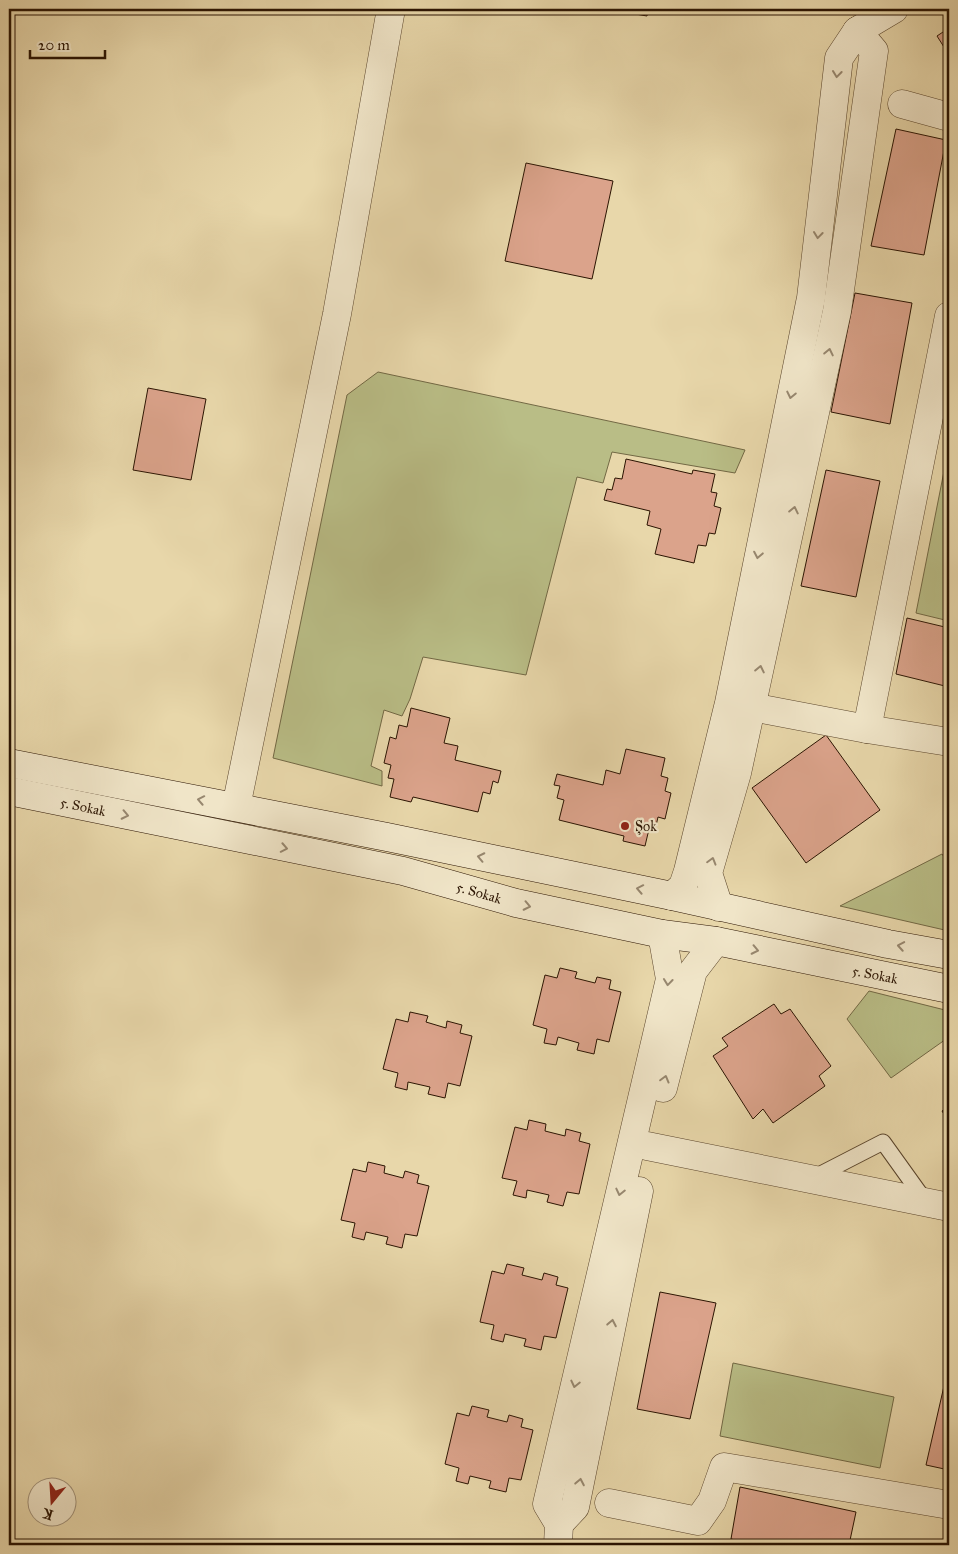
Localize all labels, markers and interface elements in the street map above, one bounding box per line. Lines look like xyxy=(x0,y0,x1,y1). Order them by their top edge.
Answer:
scale bar xyxy=(30,28,105,60)
text: 20 m xyxy=(38,36,70,54)
one-way arrow xyxy=(832,70,843,78)
one-way arrow xyxy=(813,232,824,240)
one-way arrow xyxy=(823,347,833,356)
one-way arrow xyxy=(786,391,797,400)
one-way arrow xyxy=(788,506,799,515)
one-way arrow xyxy=(754,550,764,559)
one-way arrow xyxy=(754,665,765,674)
street label: 5. Sokak xyxy=(59,794,108,820)
one-way arrow xyxy=(197,796,206,806)
one-way arrow xyxy=(121,809,129,820)
place label: Şok xyxy=(635,818,657,835)
marker: Şok xyxy=(619,820,631,832)
one-way arrow xyxy=(280,842,289,852)
one-way arrow xyxy=(476,852,485,863)
one-way arrow xyxy=(706,856,717,865)
street label: 5. Sokak xyxy=(454,878,504,908)
one-way arrow xyxy=(635,885,644,895)
one-way arrow xyxy=(523,900,532,911)
one-way arrow xyxy=(897,942,906,952)
one-way arrow xyxy=(751,944,760,955)
street label: 5. Sokak xyxy=(851,962,900,988)
one-way arrow xyxy=(663,979,674,987)
one-way arrow xyxy=(660,1075,670,1083)
one-way arrow xyxy=(615,1187,626,1196)
one-way arrow xyxy=(607,1318,617,1327)
one-way arrow xyxy=(570,1379,581,1388)
north arrow xyxy=(28,1476,78,1526)
one-way arrow xyxy=(575,1478,585,1486)
text: K xyxy=(40,1504,55,1524)

